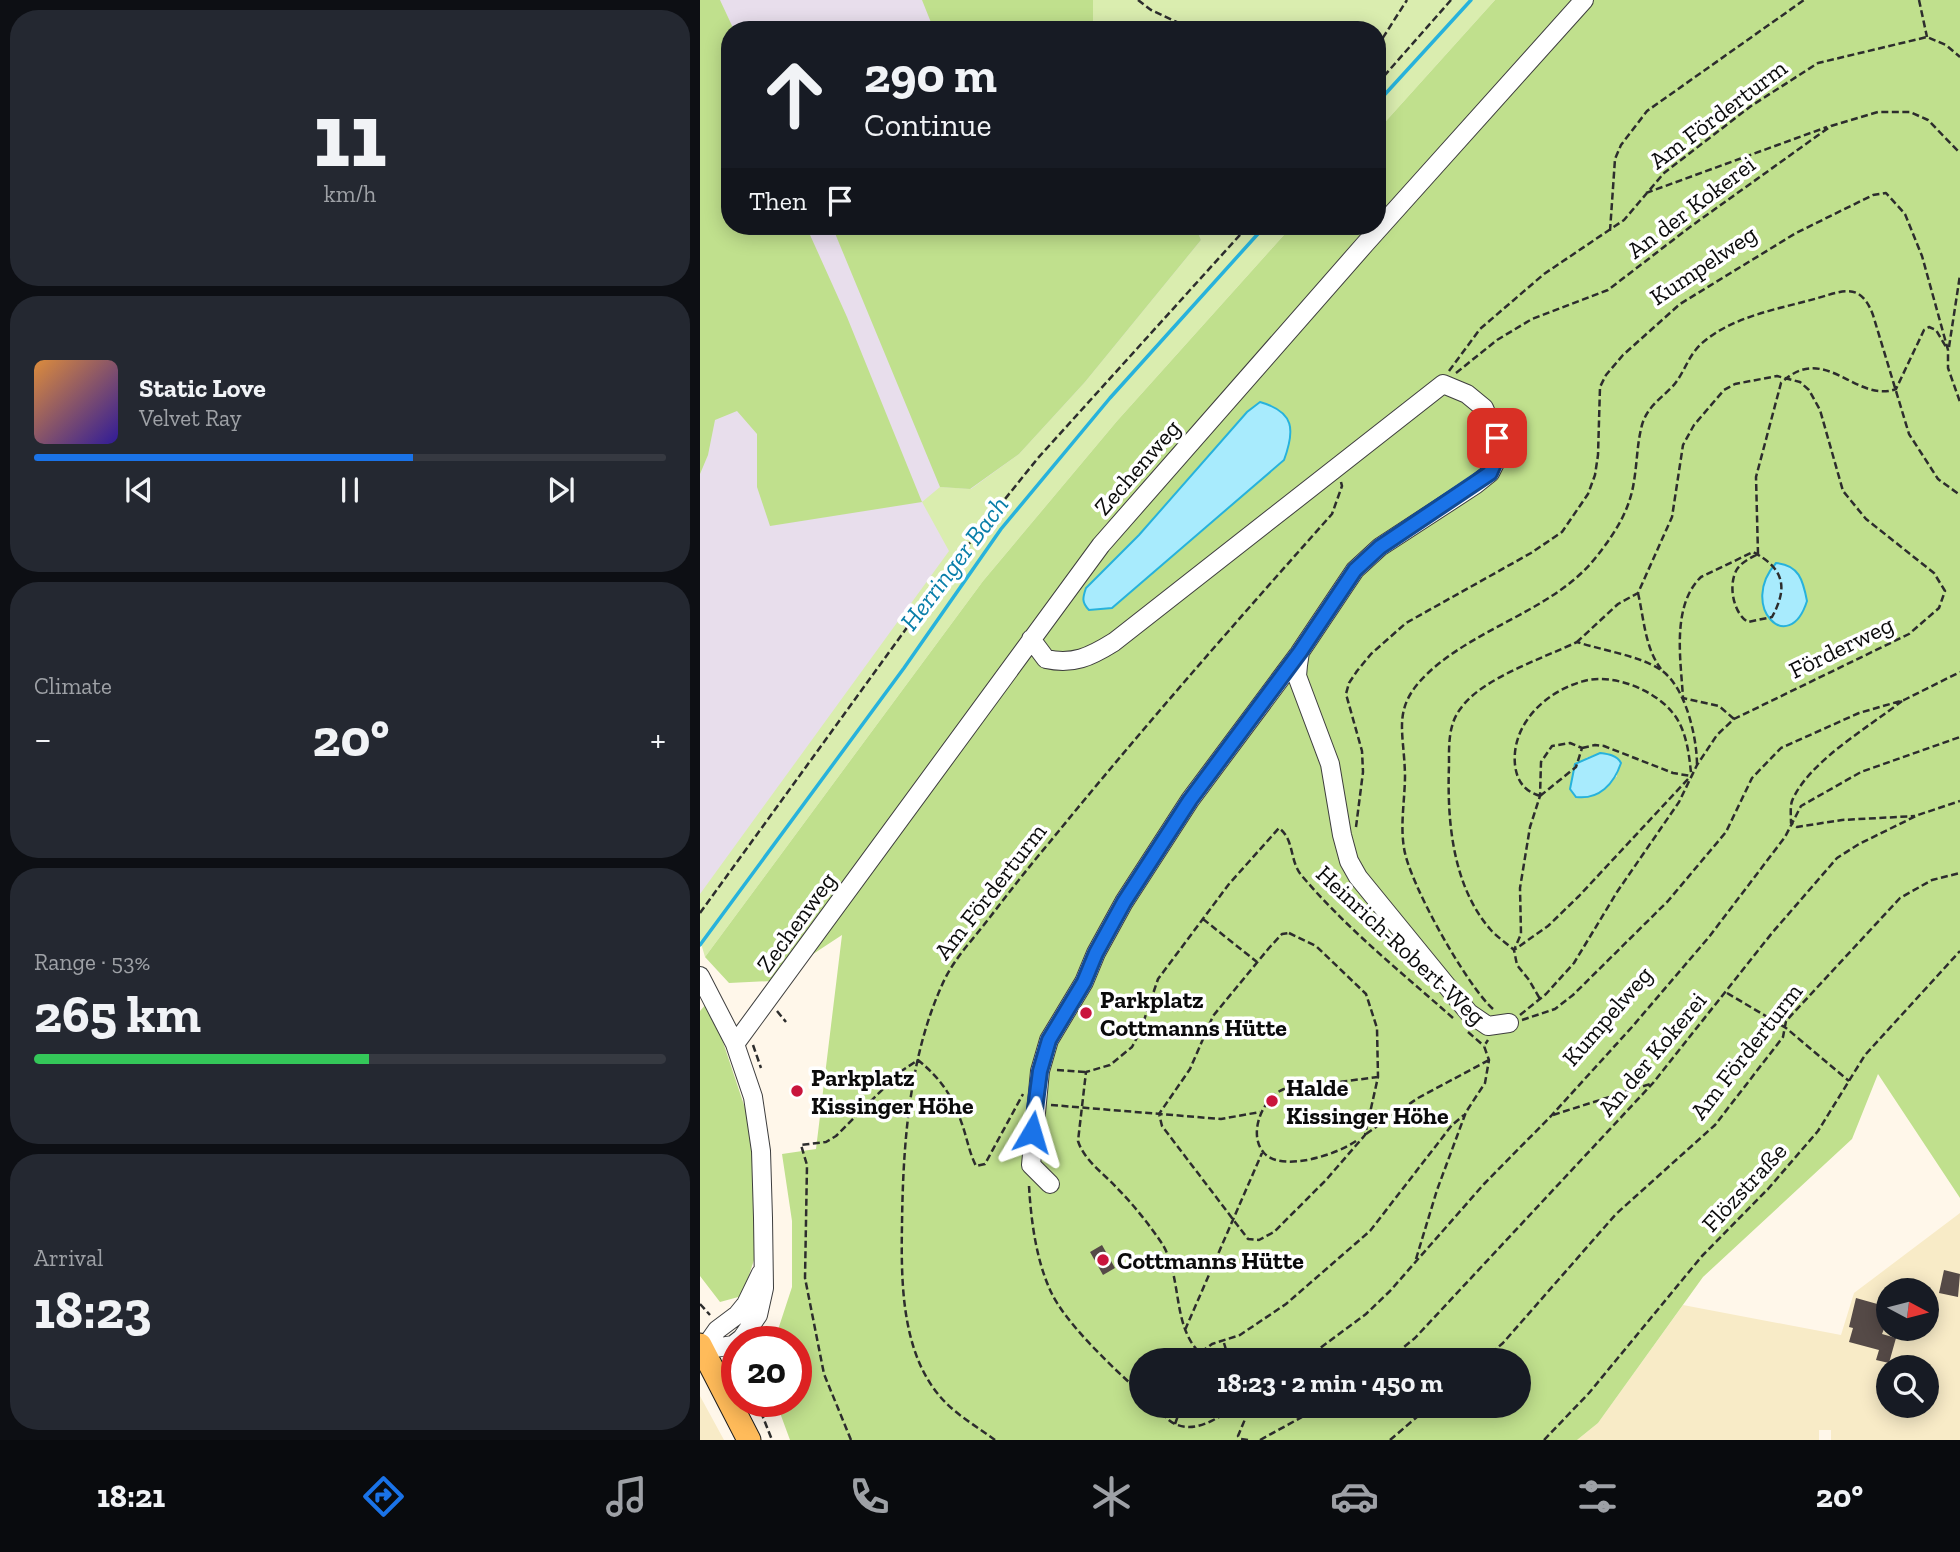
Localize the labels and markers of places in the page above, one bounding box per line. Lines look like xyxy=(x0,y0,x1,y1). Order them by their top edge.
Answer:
pin xyxy=(1467,408,1527,468)
place label: Parkplatz Cottmanns Hütte xyxy=(1100,985,1287,1042)
marker: Parkplatz Cottmanns Hütte xyxy=(1078,1005,1094,1021)
place label: Parkplatz Kissinger Höhe xyxy=(811,1063,974,1120)
place label: Halde Kissinger Höhe xyxy=(1286,1073,1449,1130)
marker: Parkplatz Kissinger Höhe xyxy=(789,1083,805,1099)
marker: Halde Kissinger Höhe xyxy=(1264,1093,1280,1109)
place label: Cottmanns Hütte xyxy=(1117,1246,1304,1275)
marker: Cottmanns Hütte xyxy=(1095,1252,1111,1268)

